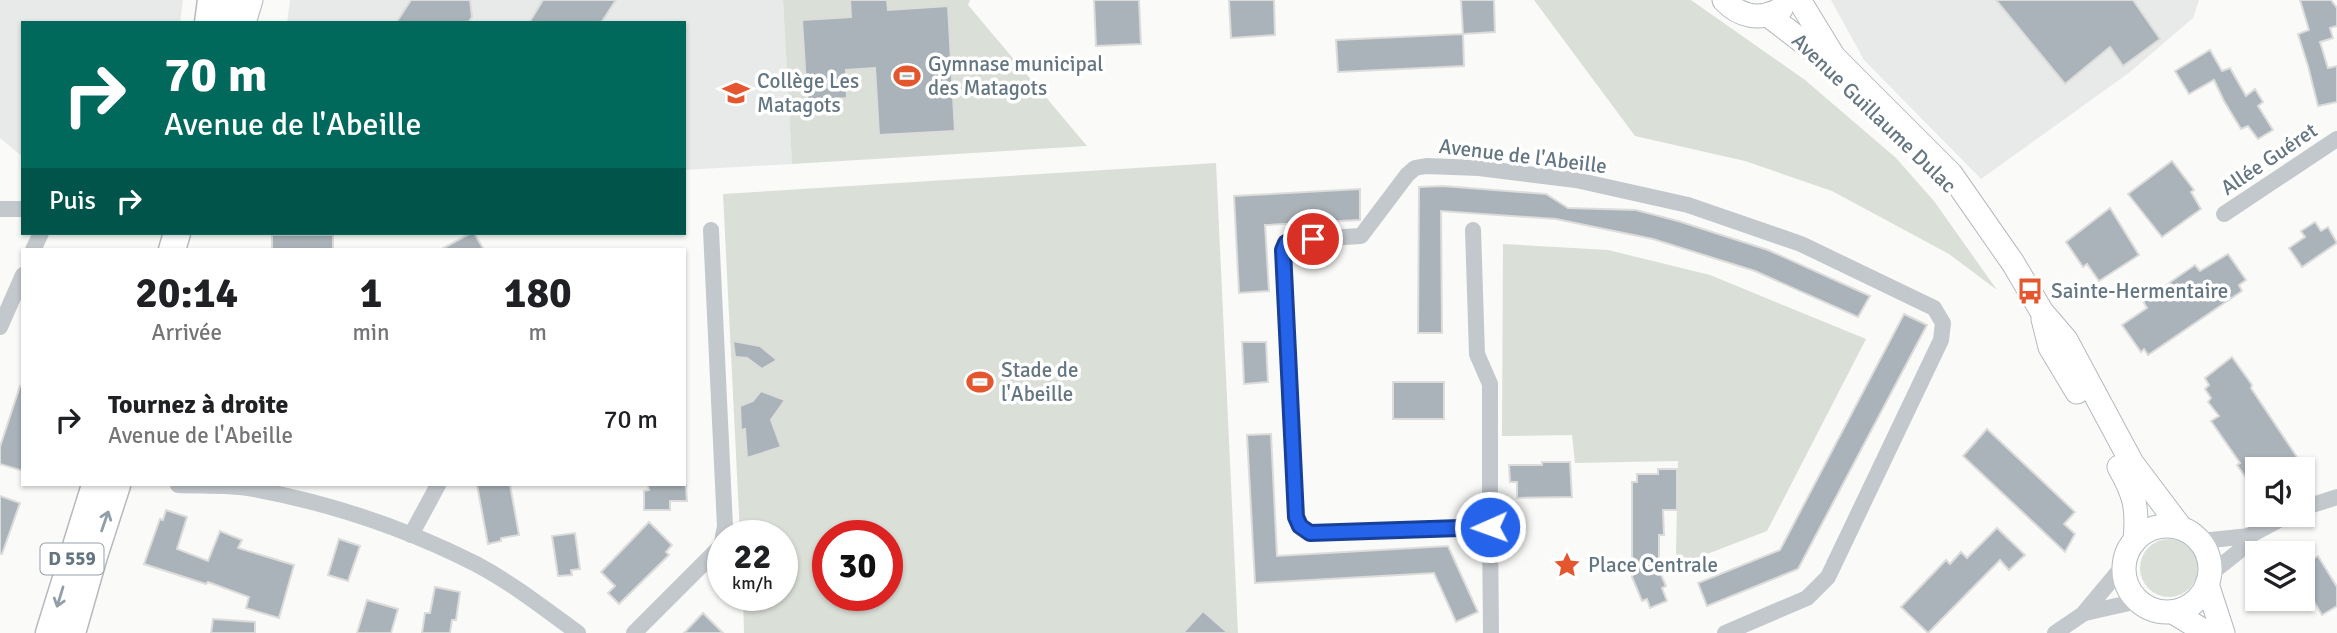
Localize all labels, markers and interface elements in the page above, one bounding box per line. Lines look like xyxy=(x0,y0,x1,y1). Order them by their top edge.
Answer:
street label: Avenue Guillaume Dulac xyxy=(1786,28,1962,198)
text: 70 m xyxy=(164,45,267,105)
icon: right xyxy=(49,49,140,140)
place label: Gymnase municipal des Matagots xyxy=(928,51,1103,101)
sports icon: Gymnase municipal des Matagots xyxy=(892,61,922,91)
place label: Collège Les Matagots xyxy=(757,68,859,118)
school or university icon: Collège Les Matagots xyxy=(721,78,751,108)
text: Avenue de l'Abeille xyxy=(164,105,421,144)
street label: Allée Guéret xyxy=(2216,117,2322,201)
street label: Avenue de l'Abeille xyxy=(1438,133,1608,179)
icon: right xyxy=(110,182,148,220)
text: Puis xyxy=(49,185,96,217)
pin xyxy=(1283,209,1343,269)
icon: arrive xyxy=(1294,220,1332,258)
text: 20:14 xyxy=(135,268,238,319)
text: 1 xyxy=(360,268,382,319)
text: 180 xyxy=(504,268,572,319)
bus stop icon: Sainte-Hermentaire xyxy=(2015,276,2045,306)
place label: Sainte-Hermentaire xyxy=(2051,278,2228,304)
text: Arrivée xyxy=(151,318,222,347)
text: min xyxy=(352,318,390,347)
text: m xyxy=(529,318,547,347)
place label: Stade de l'Abeille xyxy=(1001,357,1078,407)
sports icon: Stade de l'Abeille xyxy=(965,367,995,397)
text: Tournez à droite xyxy=(108,389,288,421)
icon: right xyxy=(49,401,87,439)
text: 70 m xyxy=(603,404,658,436)
text: Avenue de l'Abeille xyxy=(108,421,293,450)
map controls xyxy=(2245,457,2315,611)
button: sound xyxy=(2245,457,2315,527)
position arrow xyxy=(1453,490,1527,564)
one-way arrow xyxy=(100,510,112,532)
speed limit sign: 30 xyxy=(812,520,903,611)
text: 22 xyxy=(734,535,771,578)
button: layers xyxy=(2245,541,2315,611)
road number: D 559 xyxy=(41,544,104,574)
place icon: Place Centrale xyxy=(1552,550,1582,580)
place label: Place Centrale xyxy=(1588,552,1718,578)
text: km/h xyxy=(732,572,773,594)
one-way arrow xyxy=(53,585,65,607)

